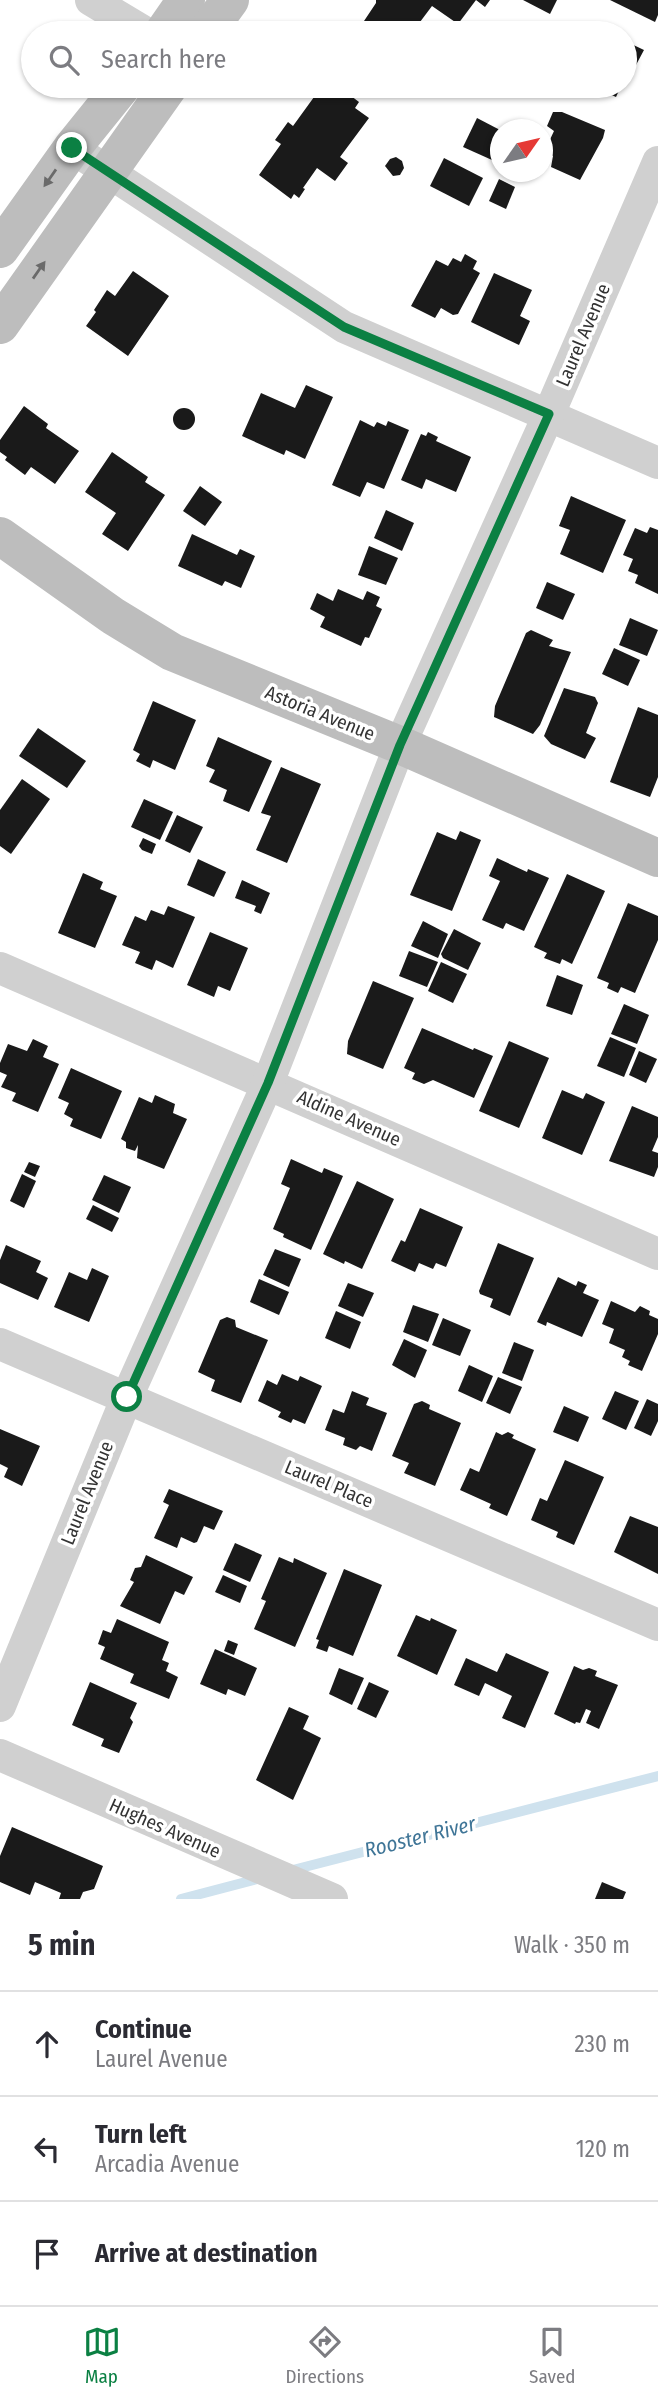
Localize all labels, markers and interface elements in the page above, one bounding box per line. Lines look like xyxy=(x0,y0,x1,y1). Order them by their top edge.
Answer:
search box xyxy=(21,21,637,98)
icon: search xyxy=(45,41,83,79)
text: Search here xyxy=(101,44,226,75)
north arrow xyxy=(490,119,553,182)
route end xyxy=(56,132,87,163)
one-way arrow xyxy=(43,169,57,187)
one-way arrow xyxy=(32,261,46,279)
street label: Laurel Avenue xyxy=(551,280,615,390)
street label: Astoria Avenue xyxy=(262,681,378,745)
street label: Aldine Avenue xyxy=(294,1085,404,1151)
route start xyxy=(111,1381,142,1412)
street label: Laurel Avenue xyxy=(56,1438,118,1548)
street label: Laurel Place xyxy=(281,1455,377,1513)
street label: Hughes Avenue xyxy=(106,1793,224,1863)
water label: Rooster River xyxy=(362,1810,479,1863)
text: 5 min xyxy=(28,1927,95,1963)
text: Walk · 350 m xyxy=(514,1931,630,1959)
text: Continue xyxy=(95,2014,192,2045)
icon: ahead xyxy=(28,2025,66,2063)
text: 230 m xyxy=(574,2030,630,2058)
text: Laurel Avenue xyxy=(95,2045,228,2073)
text: Turn left xyxy=(95,2119,187,2150)
icon: left xyxy=(28,2130,66,2168)
text: 120 m xyxy=(576,2135,630,2163)
text: Arcadia Avenue xyxy=(95,2150,239,2178)
icon: arrive xyxy=(28,2235,66,2273)
text: Arrive at destination xyxy=(95,2238,318,2269)
tab: Map xyxy=(83,2323,121,2388)
tab: Directions xyxy=(286,2323,364,2388)
tab: Saved xyxy=(529,2323,575,2388)

